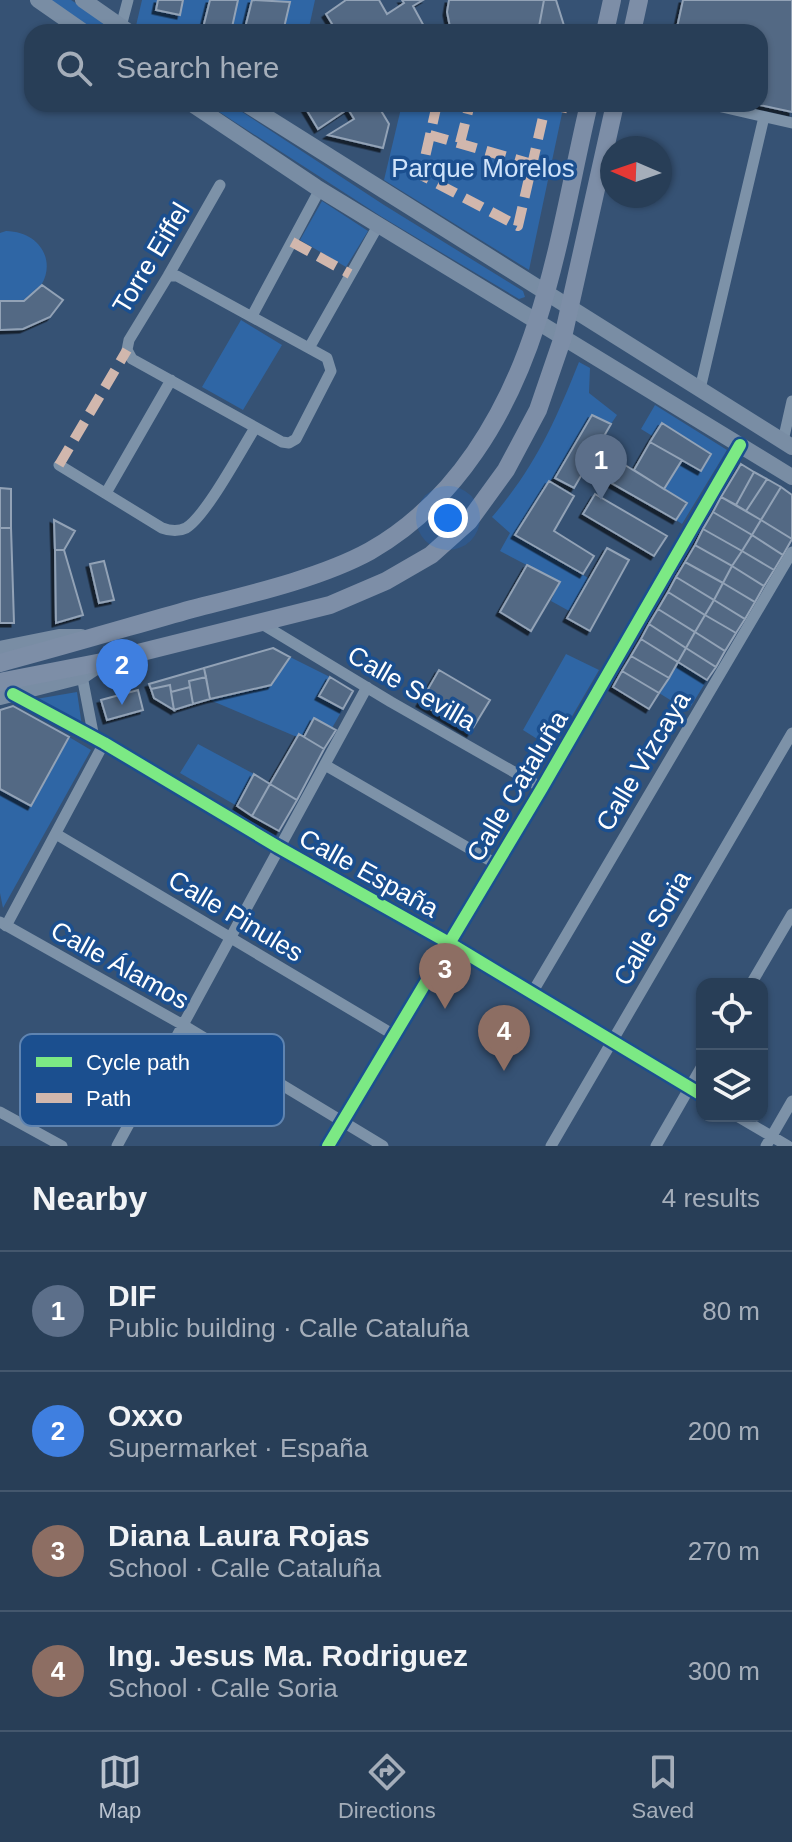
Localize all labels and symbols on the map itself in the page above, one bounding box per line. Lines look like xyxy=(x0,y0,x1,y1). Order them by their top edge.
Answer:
north arrow xyxy=(600,136,672,208)
park label: Parque Morelos xyxy=(391,153,575,183)
street label: Torre Eiffel xyxy=(106,197,196,319)
pin: 1 xyxy=(575,434,627,500)
your location xyxy=(428,498,468,538)
pin: 2 xyxy=(96,639,148,705)
street label: Calle Sevilla xyxy=(343,639,482,737)
street label: Calle Vizcaya xyxy=(590,686,697,836)
street label: Calle Cataluña xyxy=(460,705,574,867)
street label: Calle España xyxy=(294,822,444,924)
street label: Calle Pinules xyxy=(163,864,309,968)
street label: Calle Soria xyxy=(607,865,697,991)
street label: Calle Álamos xyxy=(46,915,194,1015)
pin: 3 xyxy=(419,943,471,1009)
pin: 4 xyxy=(478,1005,530,1071)
legend xyxy=(20,1034,284,1126)
text: Cycle path xyxy=(86,1050,190,1075)
text: Path xyxy=(86,1086,131,1111)

